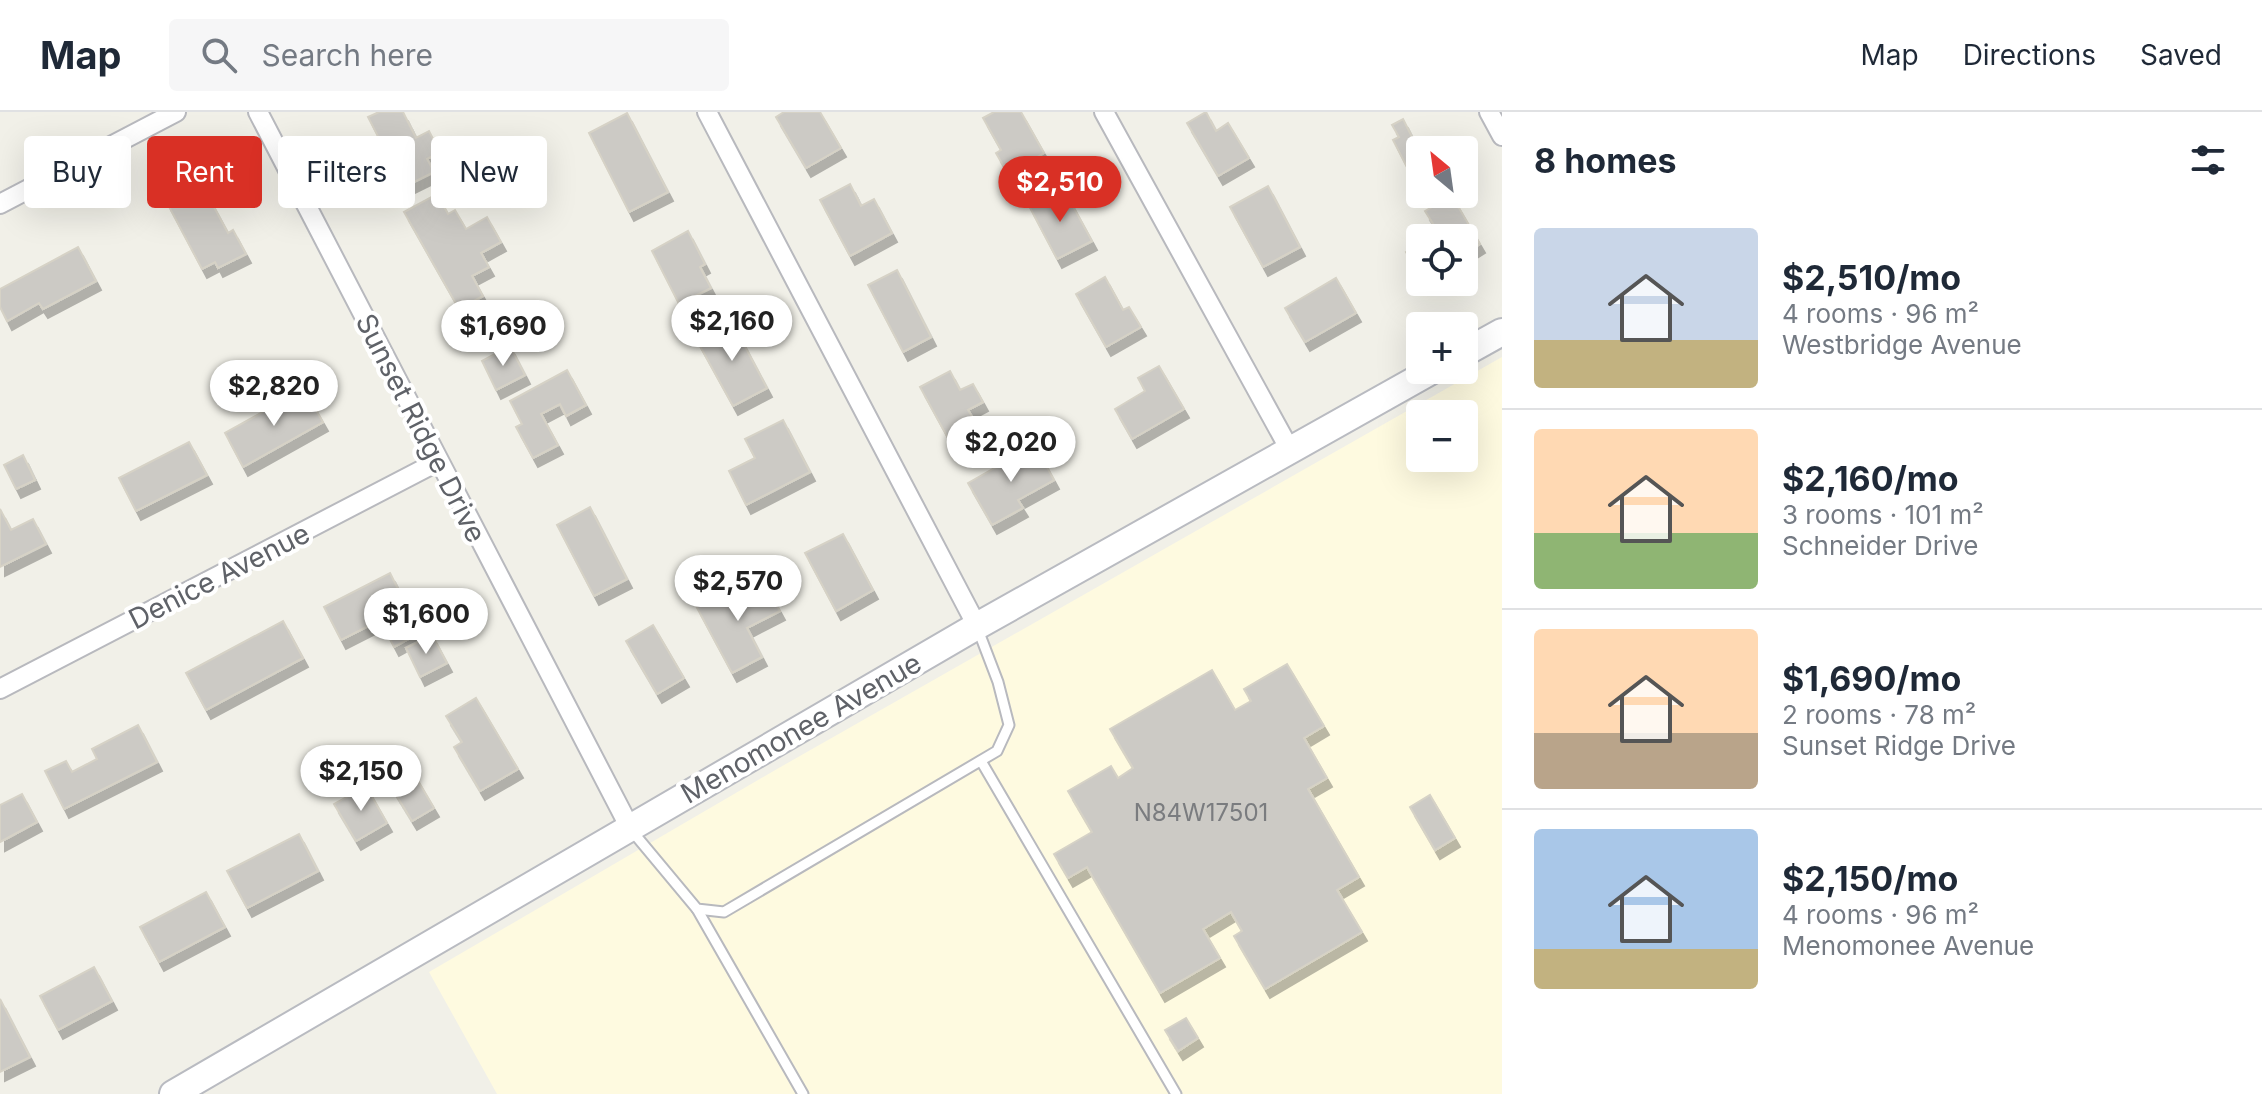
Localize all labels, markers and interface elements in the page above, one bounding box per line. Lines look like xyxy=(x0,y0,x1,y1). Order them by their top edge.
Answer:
search box xyxy=(169,19,729,91)
text: Map xyxy=(40,32,121,78)
icon: search xyxy=(197,33,241,77)
text: Search here xyxy=(261,37,433,73)
text: Map xyxy=(1860,38,1919,72)
text: Directions xyxy=(1963,38,2096,72)
text: Saved xyxy=(2140,38,2222,72)
chip: Buy xyxy=(24,136,131,208)
chip: Rent xyxy=(147,136,262,208)
chip: Filters xyxy=(278,136,415,208)
chip: New xyxy=(431,136,547,208)
north arrow xyxy=(1406,136,1478,208)
map controls xyxy=(1406,136,1478,472)
icon: filters xyxy=(2186,138,2230,182)
text: 8 homes xyxy=(1534,140,1677,181)
pin: $2,510 xyxy=(995,156,1125,224)
text: $2,510 xyxy=(1016,166,1104,197)
button: locate xyxy=(1406,224,1478,296)
text: $2,510/mo xyxy=(1782,257,1961,298)
icon: home xyxy=(1598,260,1694,356)
pin: $2,160 xyxy=(667,295,797,363)
text: 4 rooms · 96 m² xyxy=(1782,298,1979,329)
pin: $1,690 xyxy=(438,300,568,368)
text: $2,160 xyxy=(689,305,775,336)
street label: Sunset Ridge Drive xyxy=(349,308,493,548)
text: $1,690 xyxy=(459,310,547,341)
button: + xyxy=(1406,312,1478,384)
text: Westbridge Avenue xyxy=(1782,329,2022,360)
pin: $2,820 xyxy=(209,360,339,428)
text: $2,820 xyxy=(228,370,320,401)
button: − xyxy=(1406,400,1478,472)
pin: $2,020 xyxy=(946,416,1076,484)
text: $2,020 xyxy=(965,426,1057,457)
text: $2,160/mo xyxy=(1782,458,1959,499)
icon: home xyxy=(1598,461,1694,557)
text: 3 rooms · 101 m² xyxy=(1782,499,1984,530)
street label: Denice Avenue xyxy=(123,516,315,636)
text: Schneider Drive xyxy=(1782,530,1978,561)
pin: $2,570 xyxy=(673,555,803,623)
text: $2,570 xyxy=(693,565,783,596)
pin: $1,600 xyxy=(361,588,491,656)
text: $1,600 xyxy=(382,598,470,629)
street label: Menomonee Avenue xyxy=(675,645,927,811)
text: $1,690/mo xyxy=(1782,658,1961,699)
icon: home xyxy=(1598,661,1694,757)
text: 2 rooms · 78 m² xyxy=(1782,699,1976,730)
text: Sunset Ridge Drive xyxy=(1782,730,2016,761)
pin: $2,150 xyxy=(296,745,426,813)
text: $2,150 xyxy=(318,755,404,786)
house number: N84W17501 xyxy=(1134,798,1268,827)
text: $2,150/mo xyxy=(1782,858,1958,899)
icon: home xyxy=(1598,861,1694,957)
text: 4 rooms · 96 m² xyxy=(1782,899,1979,930)
text: Menomonee Avenue xyxy=(1782,930,2034,961)

